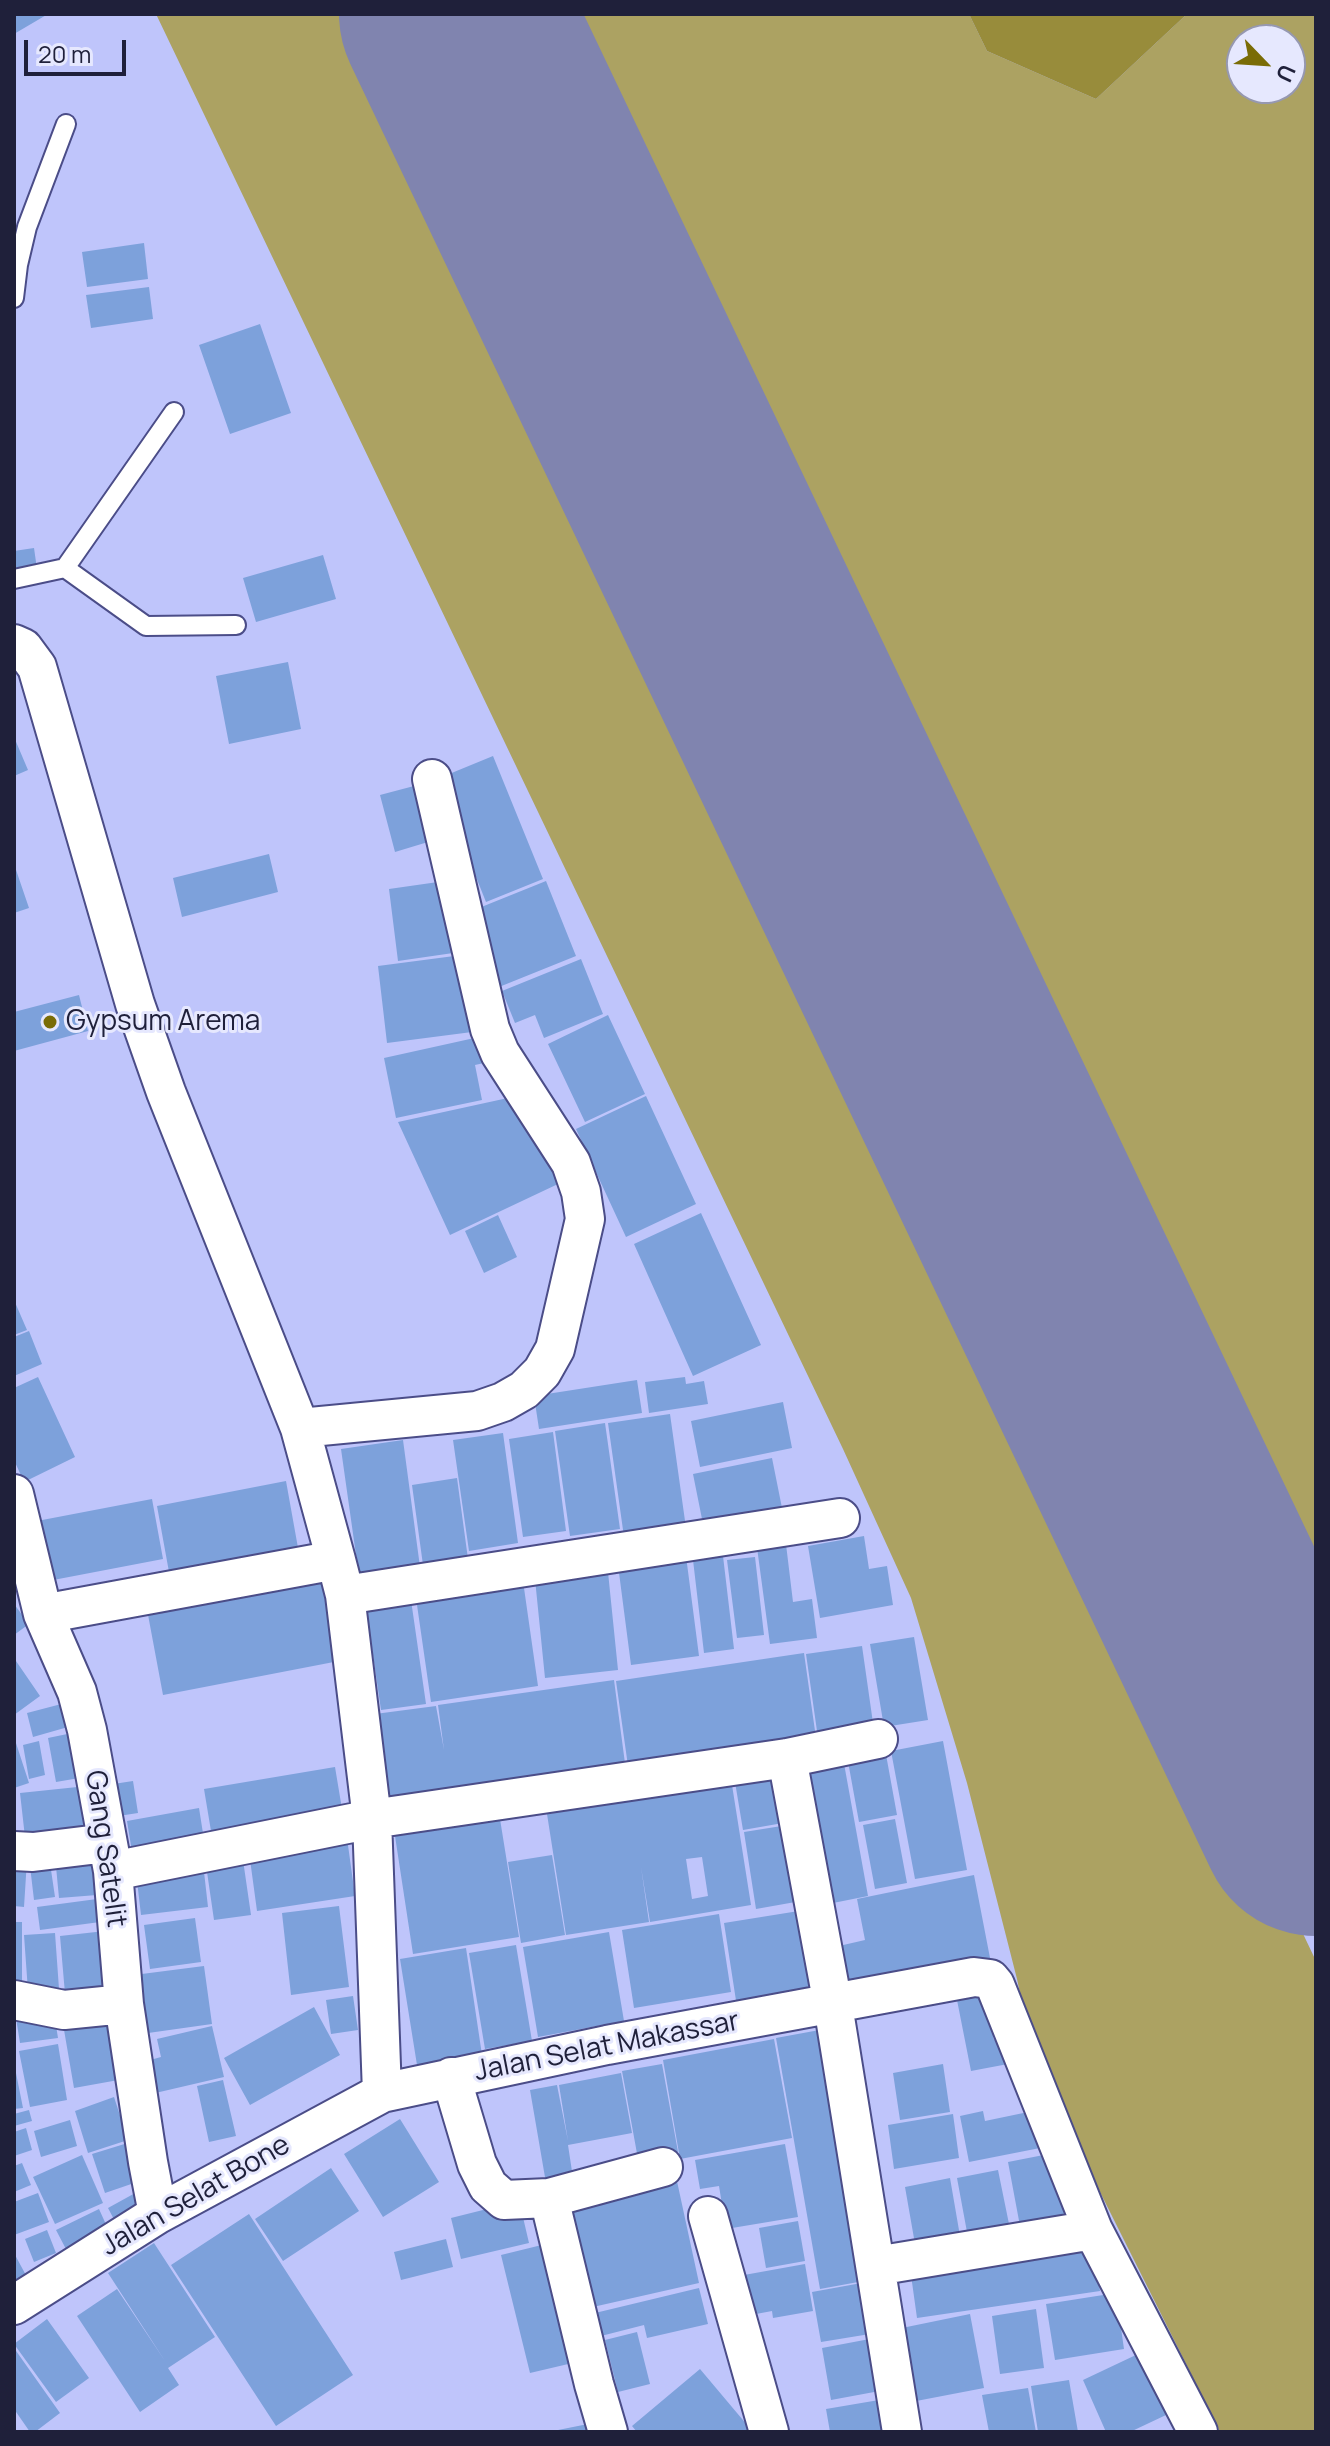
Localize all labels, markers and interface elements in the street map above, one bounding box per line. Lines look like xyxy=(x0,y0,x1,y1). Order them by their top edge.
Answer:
scale bar xyxy=(28,24,130,74)
north arrow xyxy=(1226,24,1306,104)
text: 20 m xyxy=(38,37,91,70)
text: U xyxy=(1269,60,1303,87)
place label: Gypsum Arema xyxy=(66,1005,260,1039)
marker: Gypsum Arema xyxy=(41,1013,59,1031)
street label: Gang Satelit xyxy=(77,1768,133,1930)
street label: Jalan Selat Makassar xyxy=(472,2005,742,2089)
street label: Jalan Selat Bone xyxy=(96,2128,296,2264)

